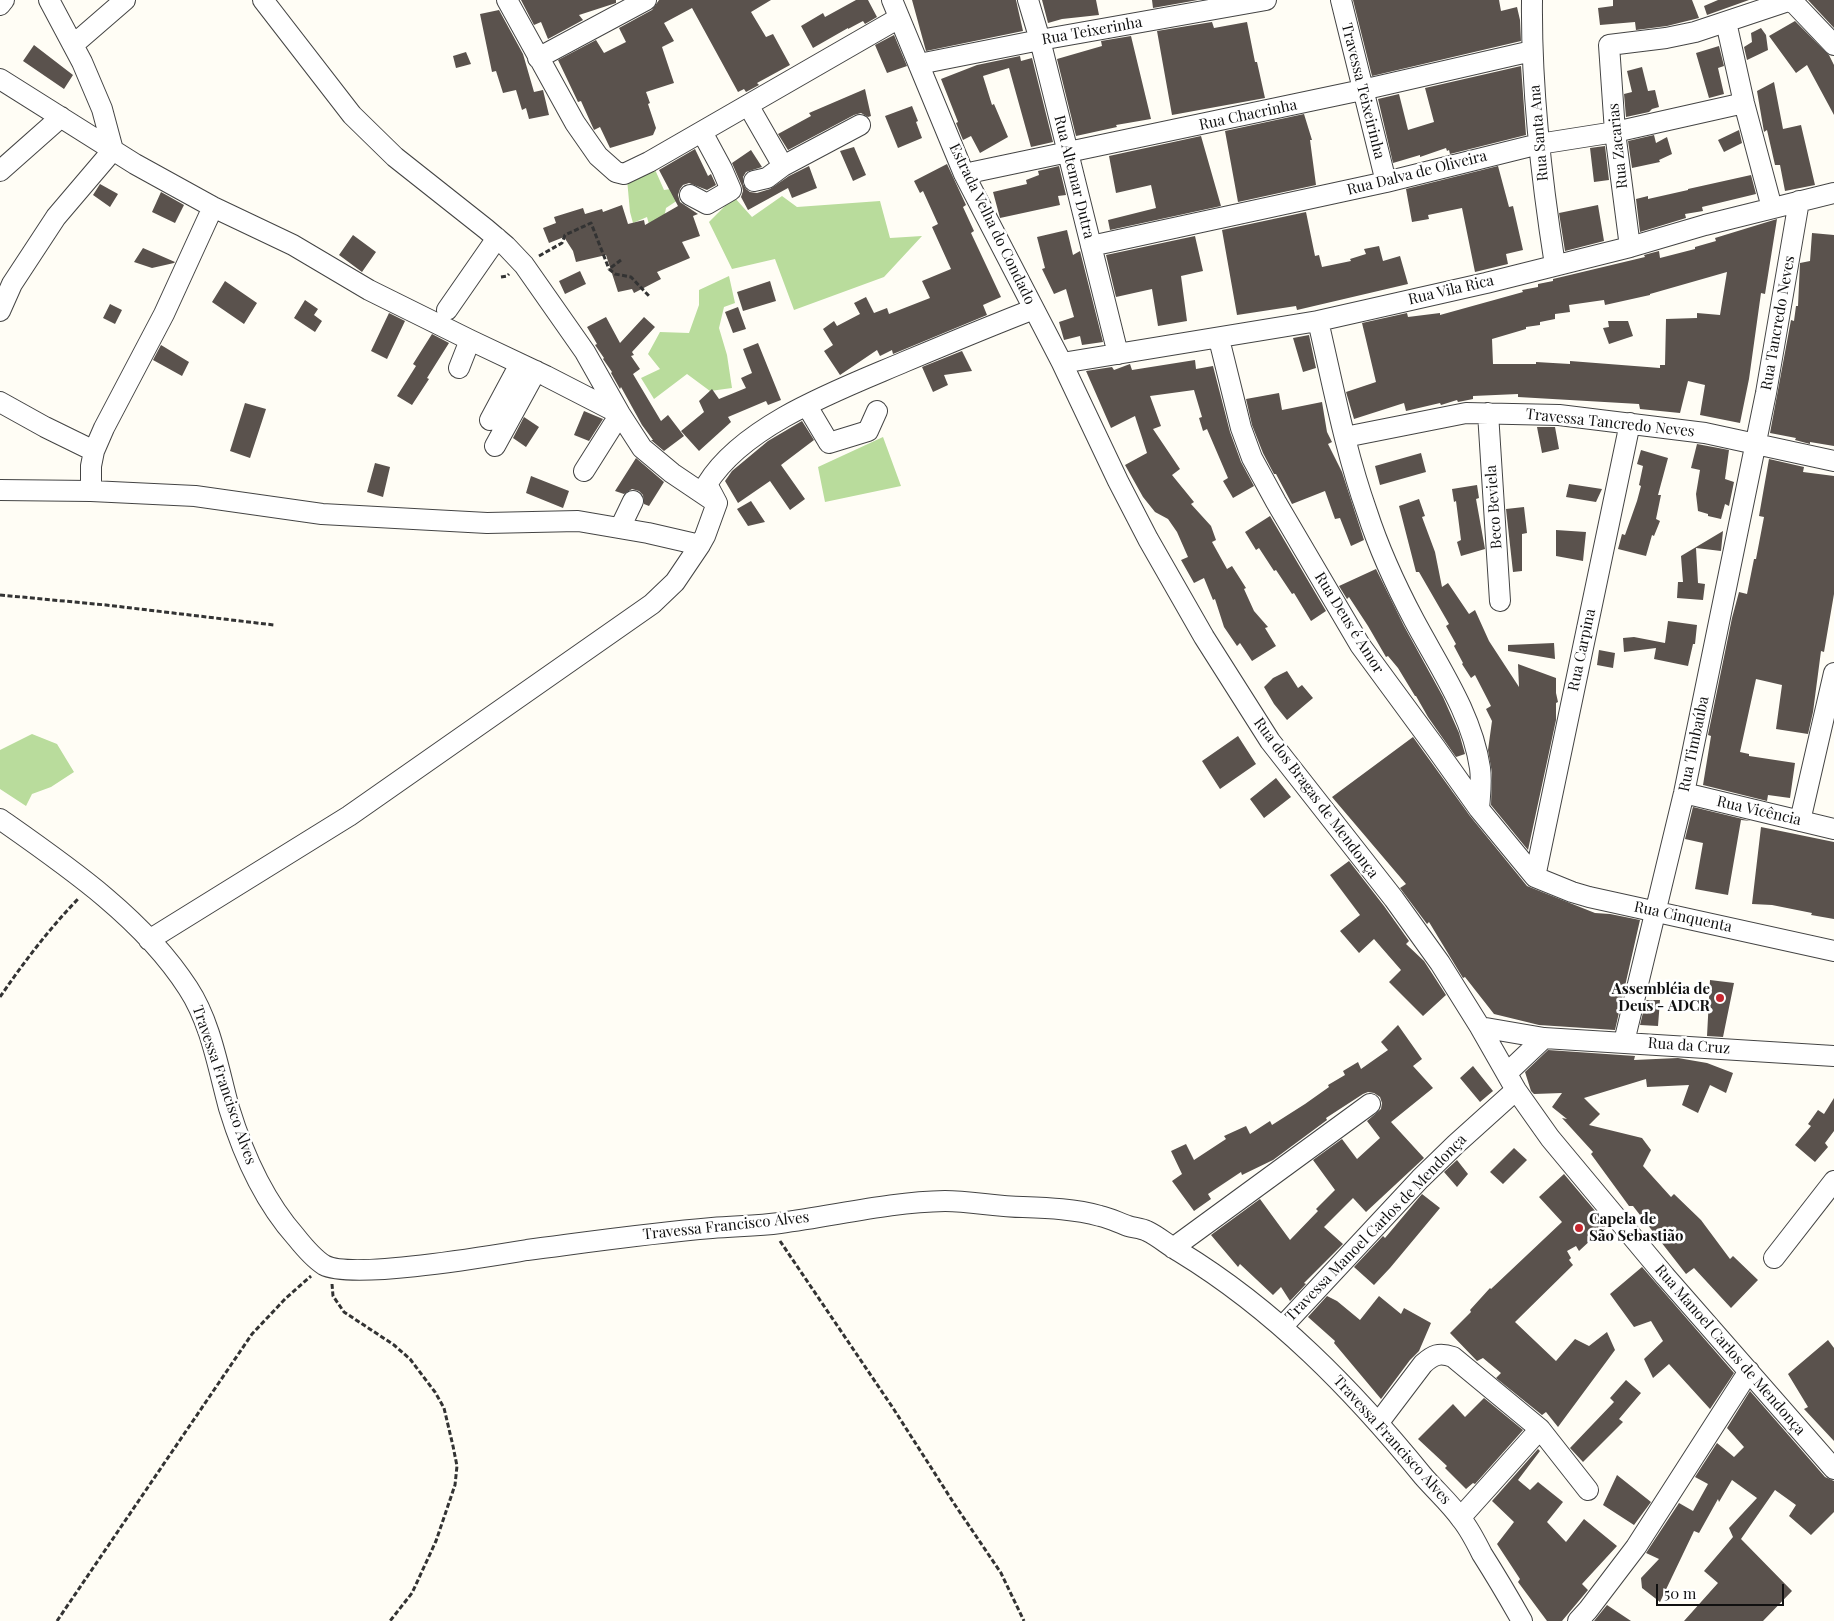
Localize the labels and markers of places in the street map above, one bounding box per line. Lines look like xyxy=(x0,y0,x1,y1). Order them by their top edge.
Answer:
place label: Assembléia de Deus - ADCR xyxy=(1612,980,1710,1015)
marker: Assembléia de Deus - ADCR xyxy=(1714,992,1726,1004)
place label: Capela de São Sebastião xyxy=(1589,1210,1684,1245)
marker: Capela de São Sebastião xyxy=(1573,1222,1585,1234)

